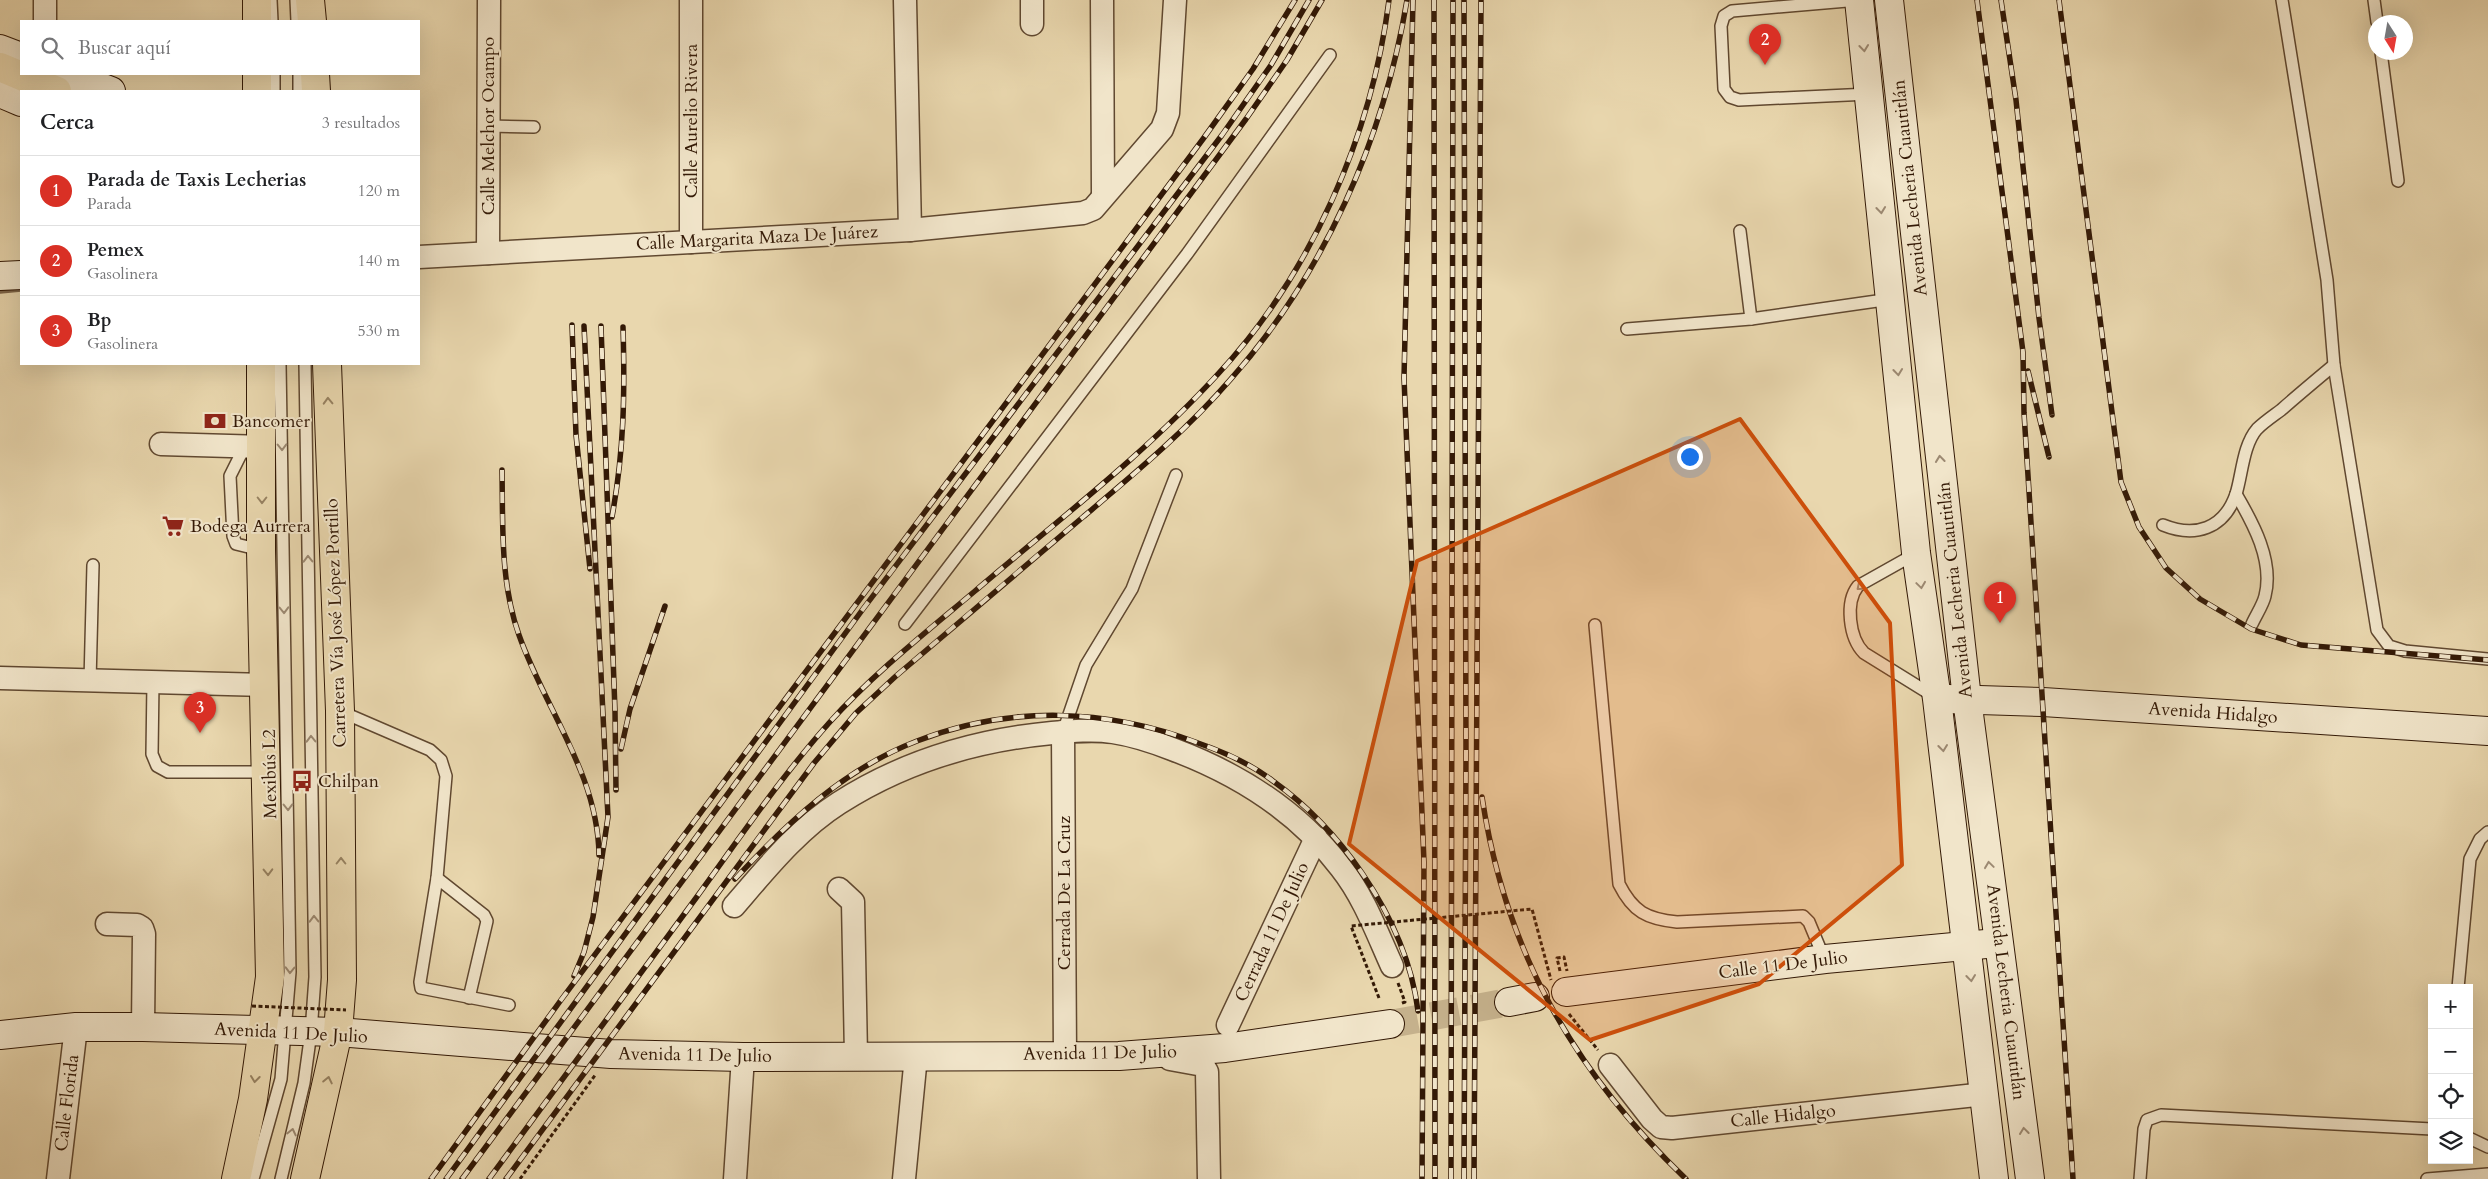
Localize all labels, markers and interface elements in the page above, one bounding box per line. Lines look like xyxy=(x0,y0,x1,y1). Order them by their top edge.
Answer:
north arrow xyxy=(2368,15,2413,60)
search box xyxy=(20,20,420,75)
pin: 2 xyxy=(1749,24,1781,65)
icon: search xyxy=(38,34,66,62)
text: Buscar aquí xyxy=(78,35,171,61)
street label: Calle Melchor Ocampo xyxy=(476,36,501,215)
street label: Calle Aurelio Rivera xyxy=(679,44,704,198)
one-way arrow xyxy=(1858,45,1869,53)
street label: Avenida Lecheria Cuautitlán xyxy=(1886,78,1934,297)
text: Cerca xyxy=(40,108,94,137)
text: 3 resultados xyxy=(322,112,400,134)
text: Parada de Taxis Lecherias xyxy=(87,167,306,193)
text: 1 xyxy=(52,180,60,202)
text: 120 m xyxy=(358,180,400,202)
text: Parada xyxy=(87,193,132,215)
one-way arrow xyxy=(1875,206,1886,214)
street label: Calle Margarita Maza De Juárez xyxy=(635,219,879,257)
text: Pemex xyxy=(87,237,144,263)
text: 2 xyxy=(52,250,60,272)
text: 140 m xyxy=(358,250,400,272)
text: Gasolinera xyxy=(87,263,158,285)
text: Bp xyxy=(87,307,112,333)
text: 3 xyxy=(52,320,60,342)
text: 530 m xyxy=(358,320,400,342)
text: Gasolinera xyxy=(87,333,158,355)
one-way arrow xyxy=(1892,368,1903,376)
one-way arrow xyxy=(323,397,334,405)
bank icon: Bancomer xyxy=(202,408,228,434)
place label: Bancomer xyxy=(232,409,311,434)
one-way arrow xyxy=(276,444,287,452)
your location xyxy=(1677,444,1703,470)
one-way arrow xyxy=(1935,454,1946,462)
street label: Avenida Lecheria Cuautitlán xyxy=(1931,480,1979,699)
one-way arrow xyxy=(257,496,267,504)
street label: Carretera Vía José López Portillo xyxy=(319,498,353,748)
supermarket icon: Bodega Aurrera xyxy=(160,513,186,539)
place label: Bodega Aurrera xyxy=(190,514,311,539)
one-way arrow xyxy=(303,554,313,562)
one-way arrow xyxy=(1857,581,1866,589)
one-way arrow xyxy=(1915,582,1926,590)
pin: 1 xyxy=(1984,582,2016,623)
one-way arrow xyxy=(279,606,289,614)
pin: 3 xyxy=(184,692,216,733)
street label: Avenida Hidalgo xyxy=(2148,696,2279,730)
street label: Mexibús L2 xyxy=(257,729,283,819)
one-way arrow xyxy=(306,734,316,742)
one-way arrow xyxy=(1937,744,1948,752)
bus stop icon: Chilpan xyxy=(289,768,315,794)
place label: Chilpan xyxy=(318,769,380,794)
one-way arrow xyxy=(282,804,293,812)
street label: Cerrada De La Cruz xyxy=(1052,816,1077,970)
one-way arrow xyxy=(336,857,346,864)
street label: Cerrada 11 De Julio xyxy=(1229,858,1315,1006)
one-way arrow xyxy=(1985,861,1995,870)
one-way arrow xyxy=(263,869,273,877)
street label: Avenida Lecheria Cuautitlán xyxy=(1980,883,2032,1102)
one-way arrow xyxy=(309,914,319,922)
street label: Calle 11 De Julio xyxy=(1717,945,1849,985)
one-way arrow xyxy=(285,966,295,974)
one-way arrow xyxy=(1965,975,1976,983)
map controls xyxy=(2428,984,2473,1164)
button: + xyxy=(2428,984,2473,1029)
street label: Avenida 11 De Julio xyxy=(214,1016,369,1050)
button: − xyxy=(2428,1029,2473,1074)
street label: Avenida 11 De Julio xyxy=(1023,1039,1177,1067)
street label: Avenida 11 De Julio xyxy=(618,1041,772,1069)
street label: Calle Florida xyxy=(49,1053,85,1153)
one-way arrow xyxy=(251,1074,261,1083)
button: locate xyxy=(2428,1074,2473,1119)
one-way arrow xyxy=(322,1076,332,1085)
street label: Calle Hidalgo xyxy=(1729,1098,1837,1134)
button: layers xyxy=(2428,1119,2473,1164)
one-way arrow xyxy=(2019,1126,2030,1134)
one-way arrow xyxy=(286,1127,297,1136)

